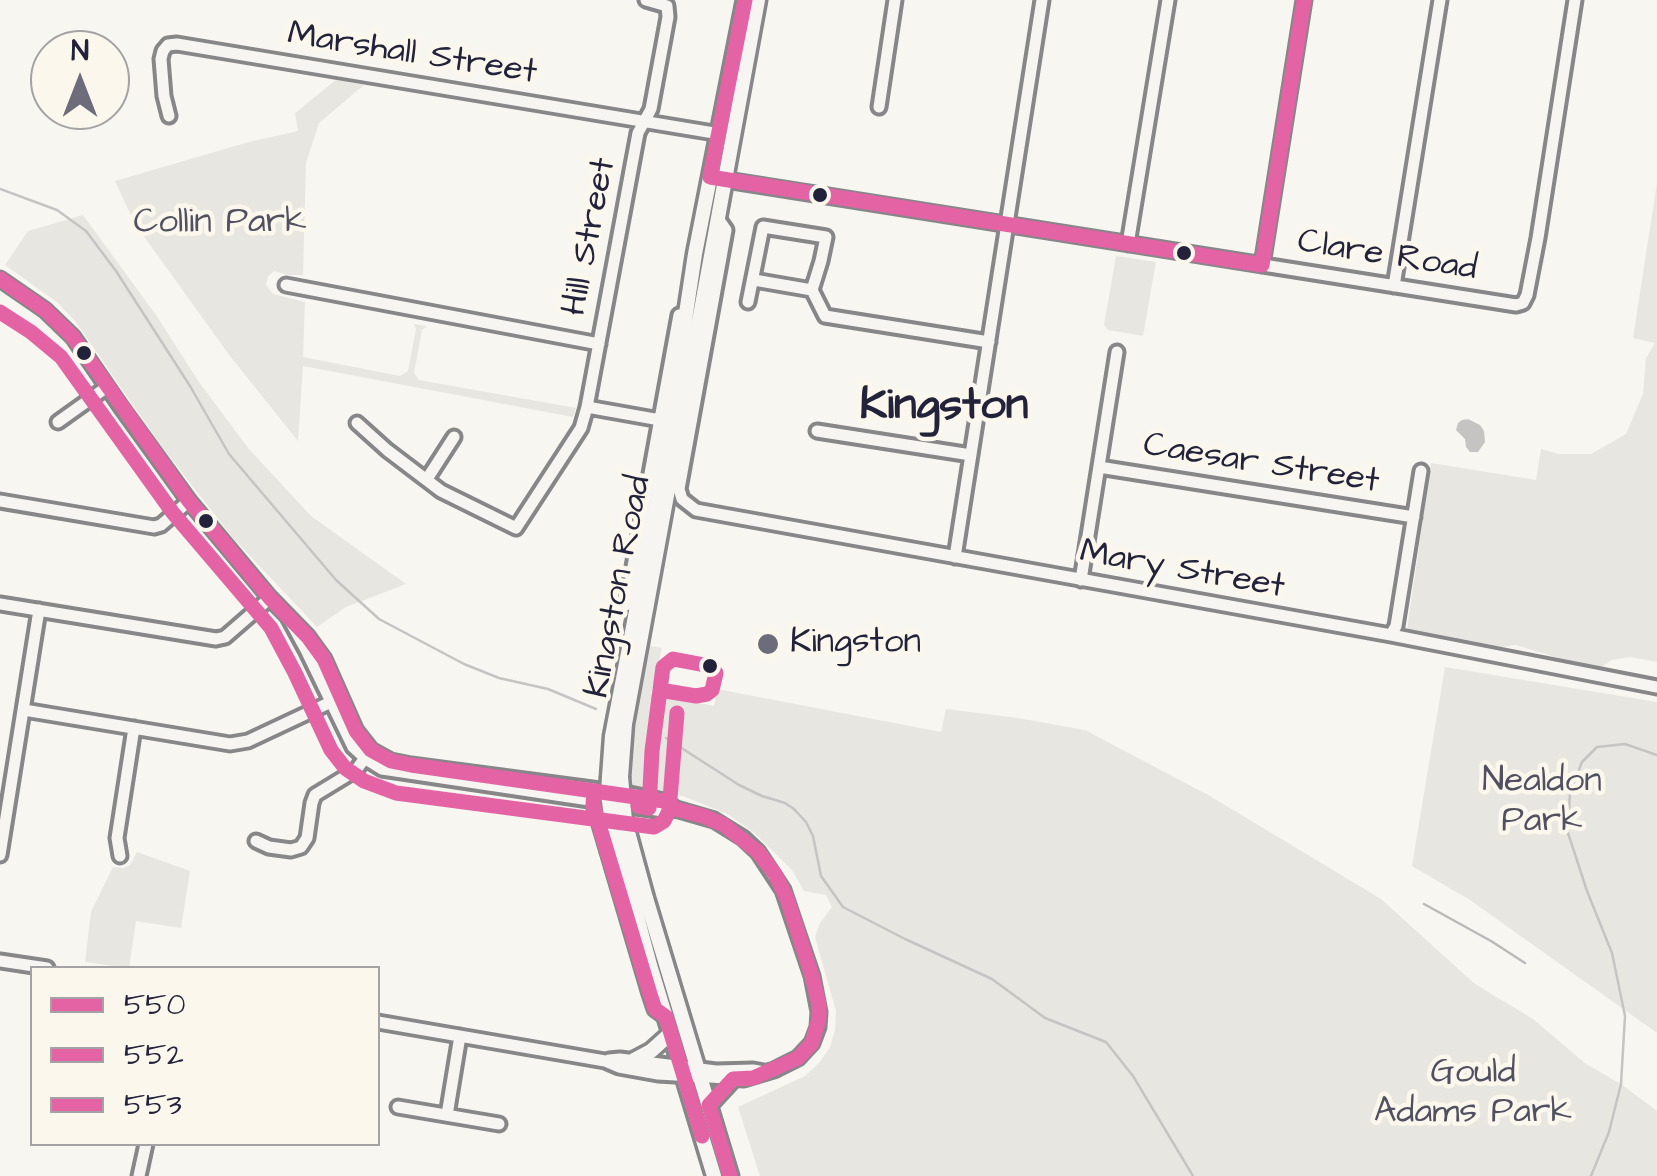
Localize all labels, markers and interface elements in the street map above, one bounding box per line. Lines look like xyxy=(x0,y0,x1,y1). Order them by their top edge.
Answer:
street label: Marshall Street xyxy=(284,15,540,95)
north arrow xyxy=(30,30,130,130)
text: N xyxy=(71,32,89,71)
street label: Hill Street xyxy=(555,155,627,319)
unlabelled marker xyxy=(810,185,830,205)
park label: Collin Park xyxy=(133,203,307,245)
street label: Clare Road xyxy=(1294,222,1480,292)
unlabelled marker xyxy=(1174,243,1194,263)
unlabelled marker xyxy=(74,343,94,363)
district label: Kingston xyxy=(860,382,1028,436)
street label: Caesar Street xyxy=(1140,426,1382,504)
street label: Kingston Road xyxy=(578,472,662,702)
unlabelled marker xyxy=(196,511,216,531)
street label: Mary Street xyxy=(1076,532,1288,610)
place label: Kingston xyxy=(790,623,921,665)
marker: Kingston xyxy=(755,631,781,657)
unlabelled marker xyxy=(700,656,720,676)
park label: Nealdon Park xyxy=(1482,762,1602,844)
legend xyxy=(30,966,380,1146)
text: 550 xyxy=(124,984,185,1026)
text: 552 xyxy=(124,1034,184,1076)
park label: Gould Adams Park xyxy=(1374,1053,1572,1135)
text: 553 xyxy=(124,1084,182,1126)

